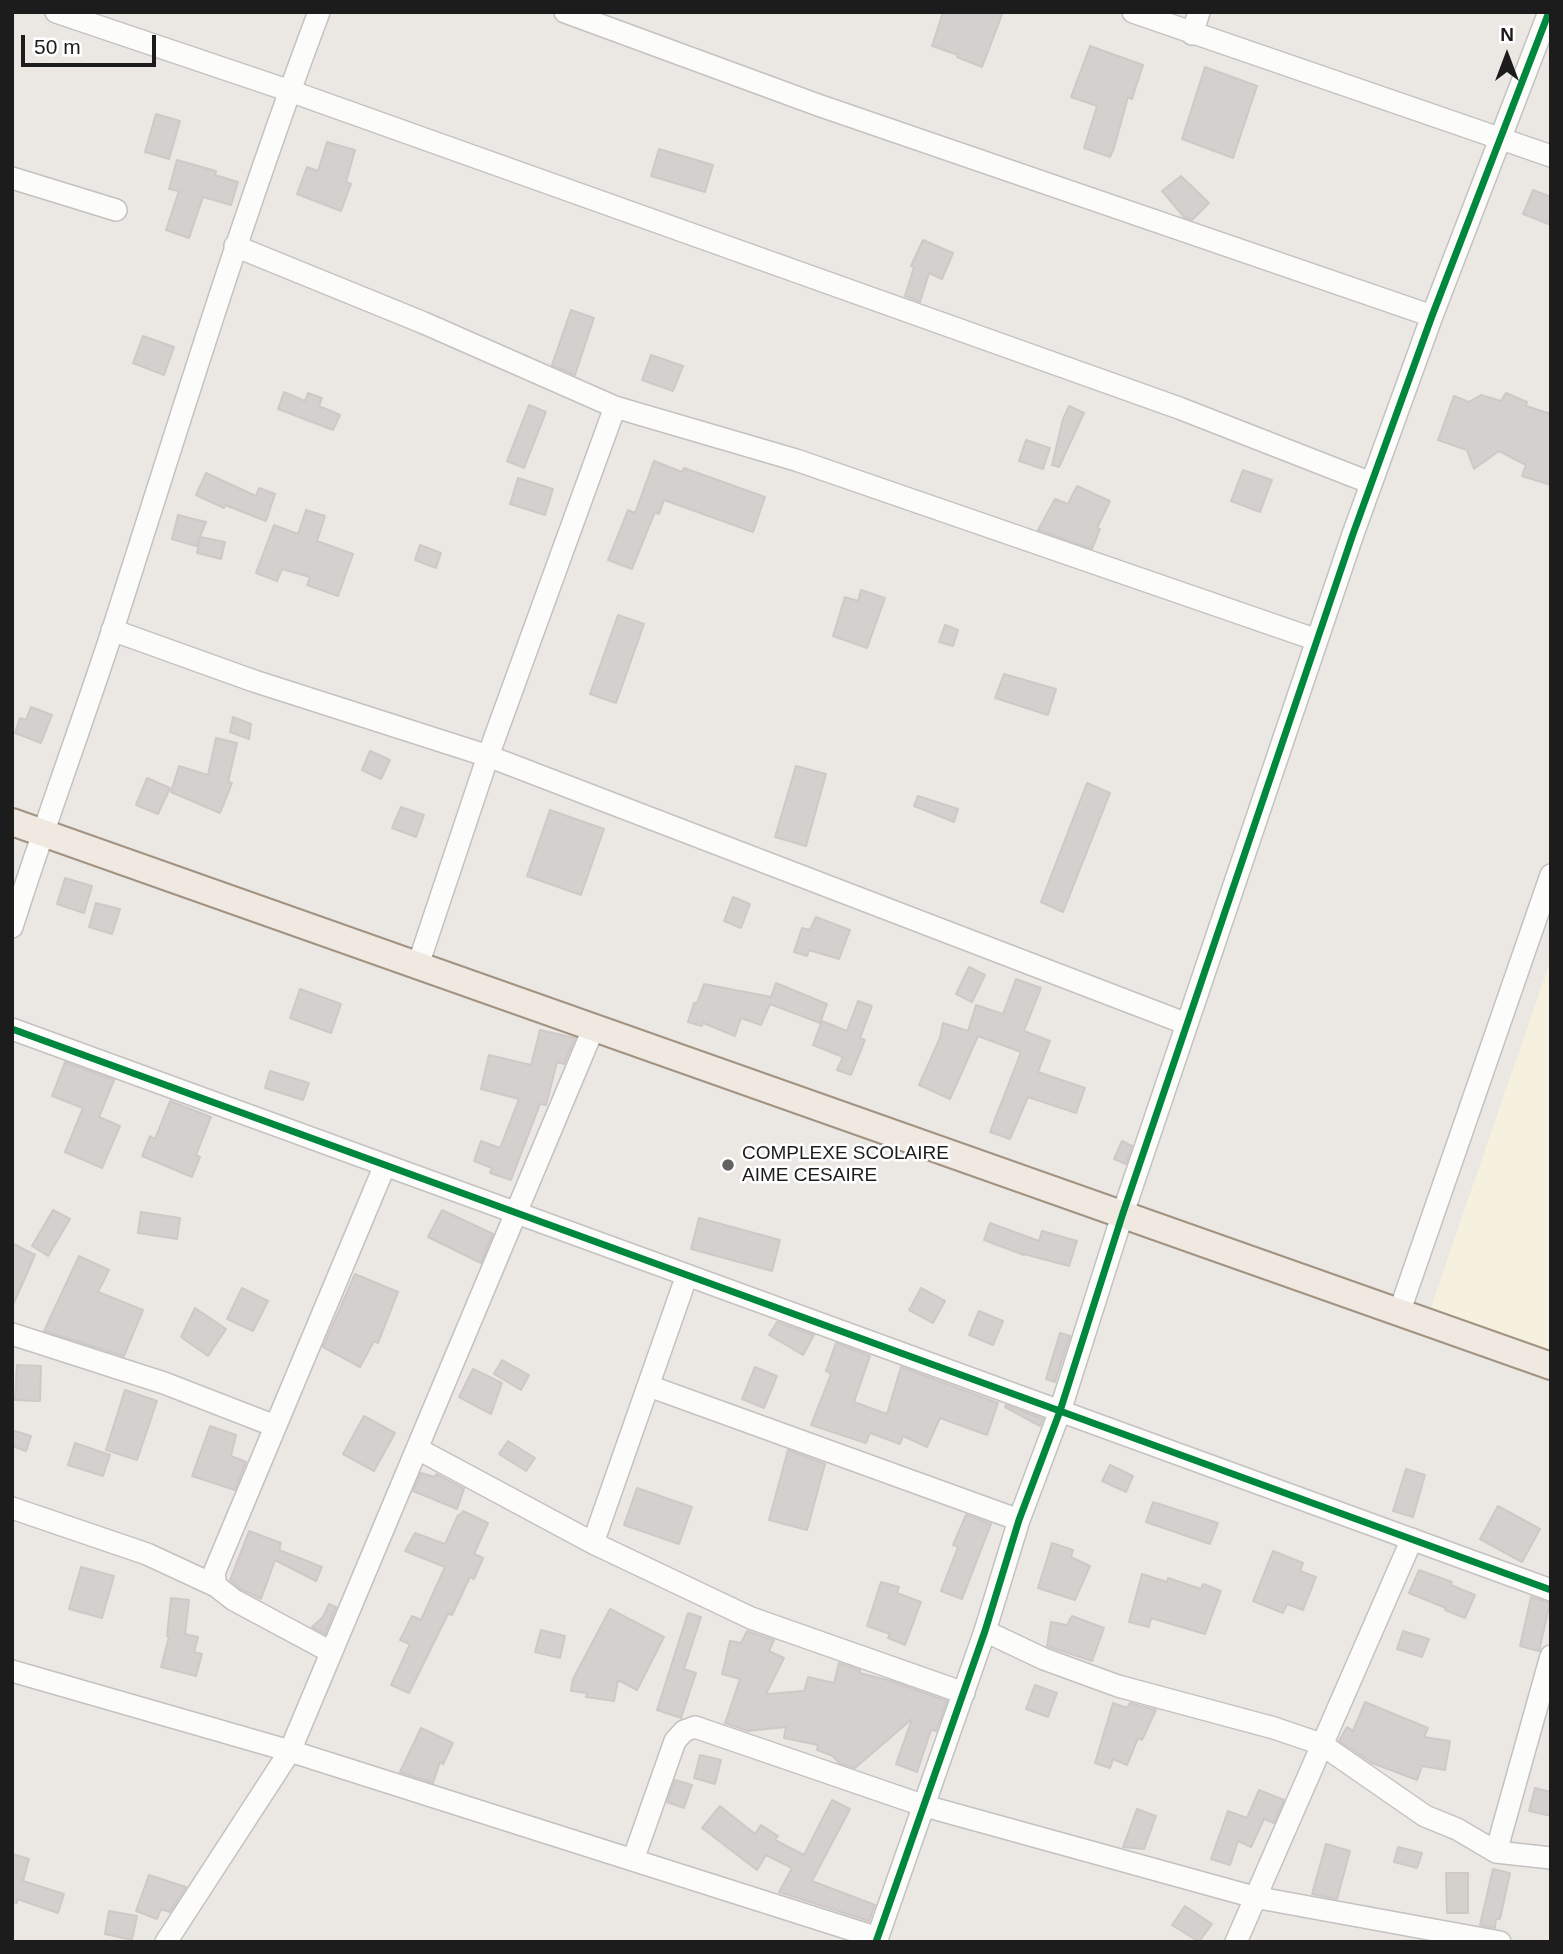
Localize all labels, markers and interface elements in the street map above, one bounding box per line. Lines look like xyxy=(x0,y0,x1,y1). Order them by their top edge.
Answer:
scale bar xyxy=(24,21,159,65)
north arrow xyxy=(1472,21,1542,91)
text: N xyxy=(1500,24,1514,45)
text: 50 m xyxy=(34,35,81,58)
place label: COMPLEXE SCOLAIRE AIME CESAIRE xyxy=(742,1143,949,1187)
marker: COMPLEXE SCOLAIRE AIME CESAIRE xyxy=(720,1157,736,1173)

